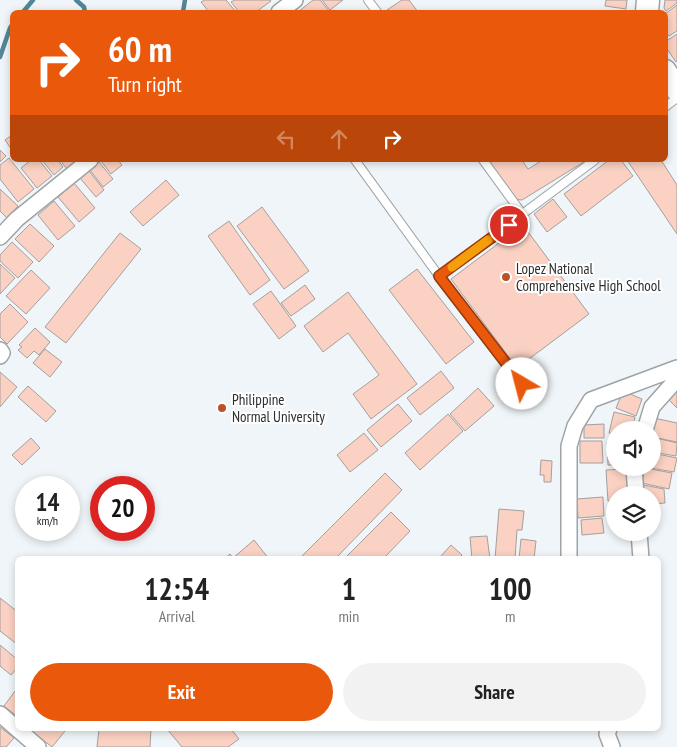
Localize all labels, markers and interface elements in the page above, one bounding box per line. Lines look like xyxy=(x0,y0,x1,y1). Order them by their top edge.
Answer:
text: 60 m xyxy=(108,26,172,72)
icon: right xyxy=(25,30,90,95)
text: Turn right xyxy=(108,70,182,98)
icon: left xyxy=(272,125,300,153)
icon: ahead xyxy=(325,125,353,153)
icon: right xyxy=(378,125,406,153)
pin xyxy=(488,204,530,246)
icon: arrive xyxy=(495,211,523,239)
place label: Lopez National Comprehensive High School xyxy=(516,259,661,295)
marker: Lopez National Comprehensive High School xyxy=(500,271,512,283)
position arrow xyxy=(495,357,547,409)
place label: Philippine Normal University xyxy=(232,390,325,426)
marker: Philippine Normal University xyxy=(216,402,228,414)
map controls xyxy=(606,421,661,541)
button: sound xyxy=(606,421,661,476)
speed limit sign: 20 xyxy=(90,476,155,541)
text: 14 xyxy=(36,486,59,518)
button: layers xyxy=(606,486,661,541)
text: km/h xyxy=(37,513,58,528)
text: 12:54 xyxy=(144,569,209,608)
text: 1 xyxy=(342,569,356,608)
text: 100 xyxy=(489,569,532,608)
text: Arrival xyxy=(159,606,195,626)
text: min xyxy=(338,606,359,626)
text: m xyxy=(505,606,515,626)
button: Exit xyxy=(30,663,333,721)
button: Share xyxy=(343,663,646,721)

